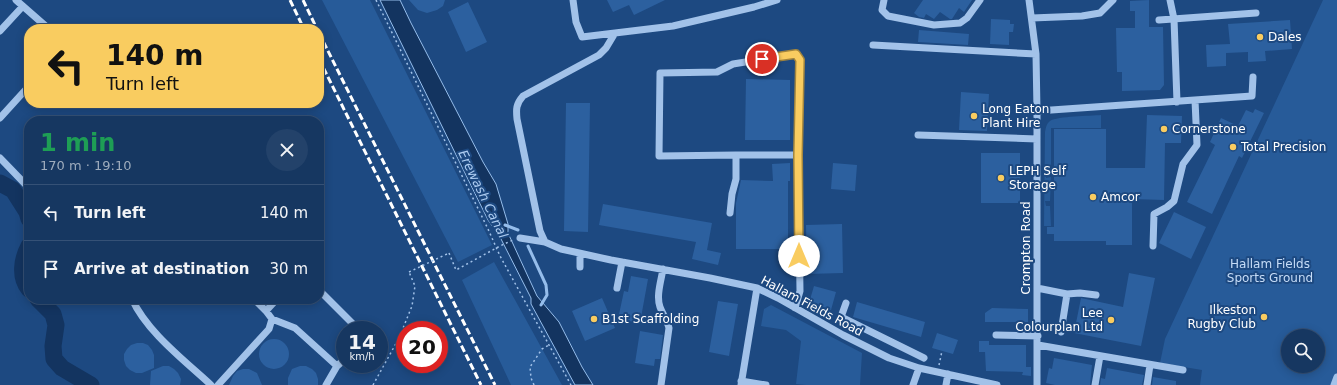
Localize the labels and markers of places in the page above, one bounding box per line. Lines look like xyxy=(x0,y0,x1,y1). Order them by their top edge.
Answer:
place label: Dales xyxy=(1268,30,1302,44)
marker: Dales xyxy=(1255,32,1265,42)
pin xyxy=(745,42,779,76)
place label: Long Eaton Plant Hire xyxy=(982,102,1049,130)
marker: Long Eaton Plant Hire xyxy=(969,111,979,121)
place label: Cornerstone xyxy=(1172,122,1246,136)
marker: Cornerstone xyxy=(1159,124,1169,134)
place label: Total Precision xyxy=(1240,140,1326,154)
marker: Total Precision xyxy=(1228,142,1238,152)
place label: LEPH Self Storage xyxy=(1009,164,1067,192)
marker: LEPH Self Storage xyxy=(996,173,1006,183)
place label: Amcor xyxy=(1101,190,1140,204)
marker: Amcor xyxy=(1088,192,1098,202)
place label: Ilkeston Rugby Club xyxy=(1188,303,1256,331)
place label: Lee Colourplan Ltd xyxy=(1015,306,1103,334)
place label: B1st Scaffolding xyxy=(602,312,699,326)
marker: Ilkeston Rugby Club xyxy=(1259,312,1269,322)
marker: B1st Scaffolding xyxy=(589,314,599,324)
marker: Lee Colourplan Ltd xyxy=(1106,315,1116,325)

